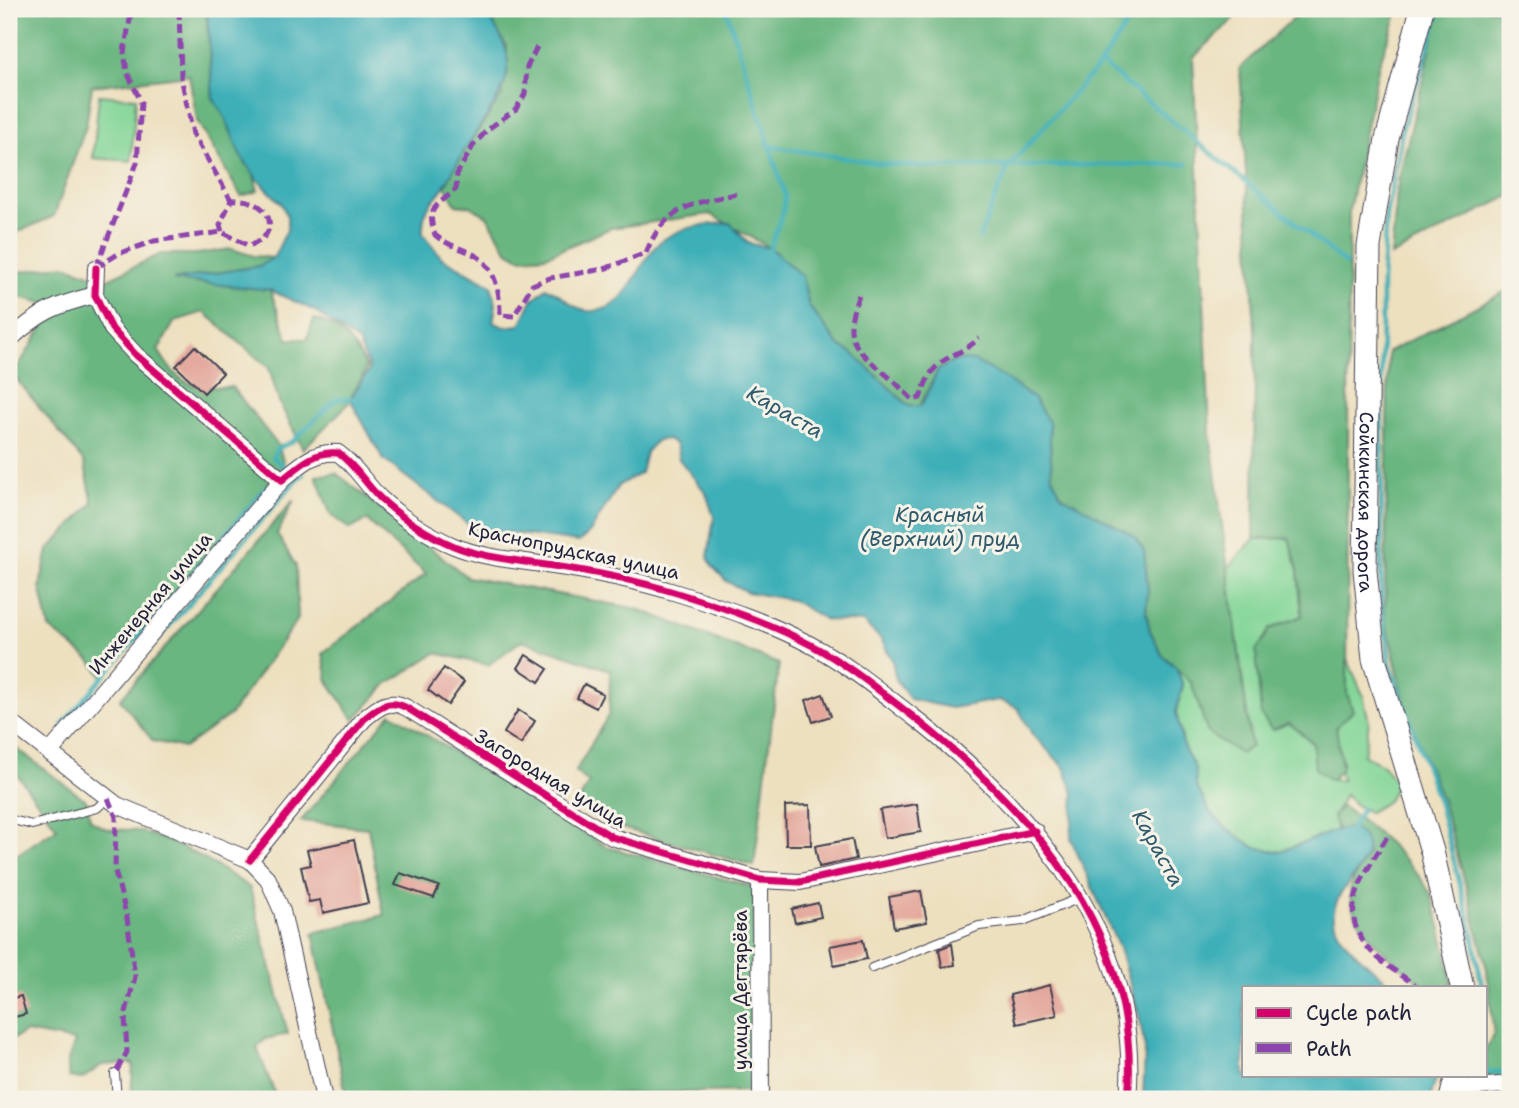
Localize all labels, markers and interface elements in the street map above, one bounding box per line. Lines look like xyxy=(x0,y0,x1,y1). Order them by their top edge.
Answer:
water label: Караста xyxy=(742,379,828,445)
street label: Сойкинская дорога xyxy=(1352,411,1379,594)
water label: Красный (Верхний) пруд xyxy=(860,501,1020,553)
street label: Краснопрудская улица xyxy=(466,516,682,585)
street label: Инженерная улица xyxy=(83,527,218,680)
street label: Загородная улица xyxy=(470,723,631,834)
water label: Караста xyxy=(1125,804,1191,892)
street label: улица Дегтярёва xyxy=(728,910,753,1070)
legend xyxy=(1242,986,1488,1076)
text: Cycle path xyxy=(1306,999,1412,1027)
text: Path xyxy=(1306,1035,1352,1063)

